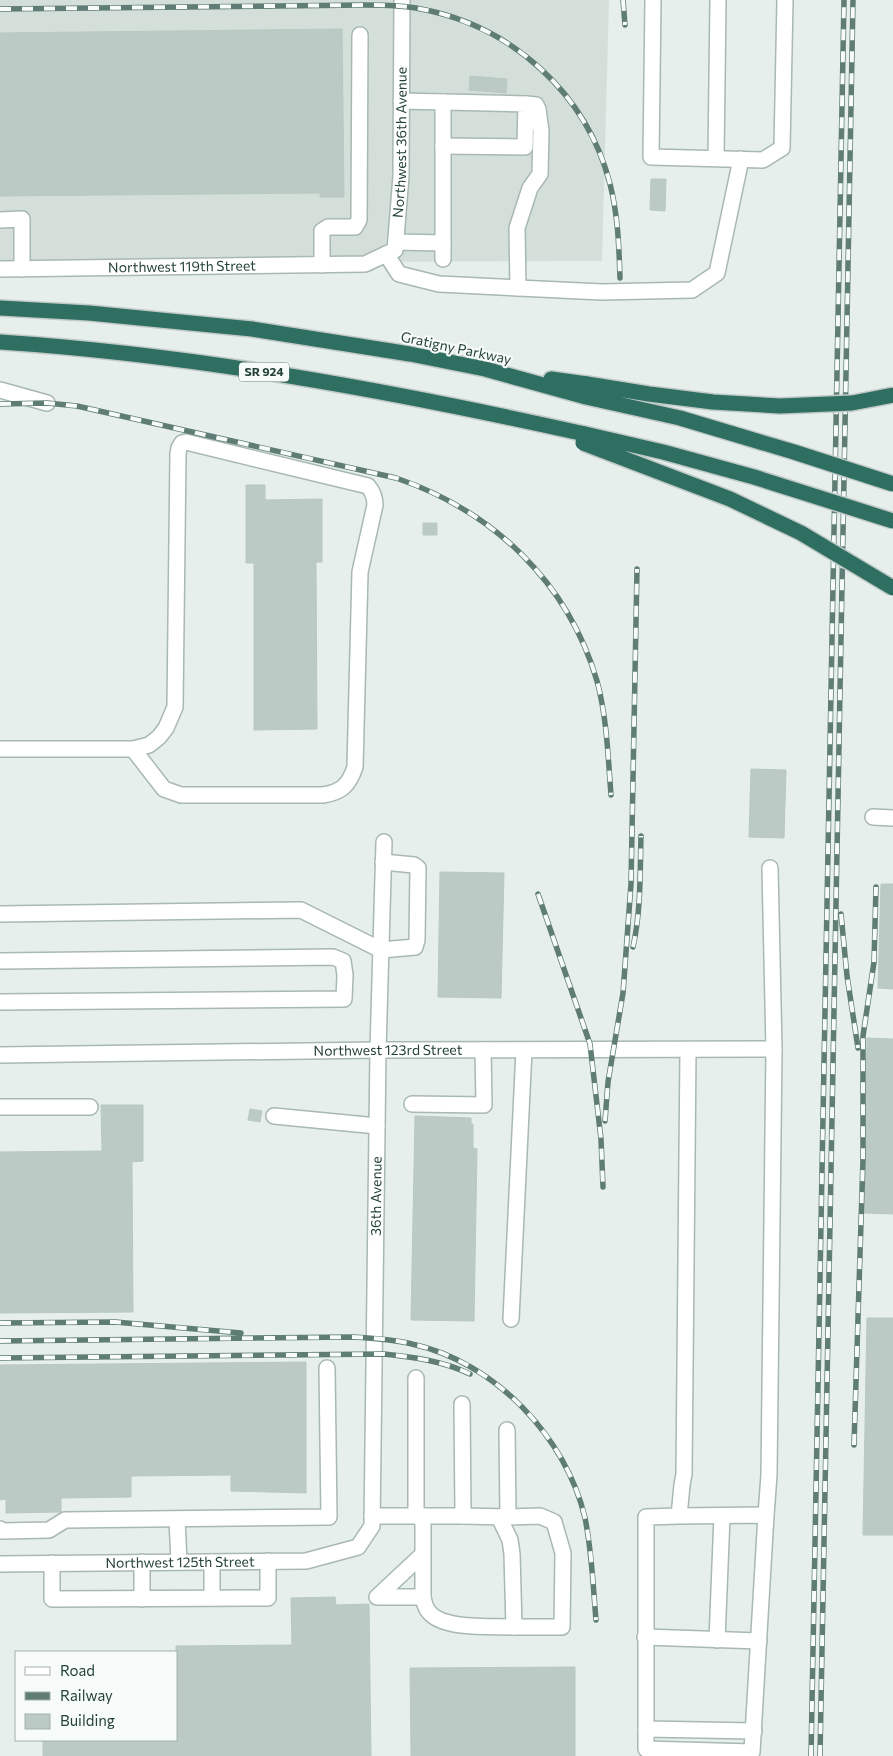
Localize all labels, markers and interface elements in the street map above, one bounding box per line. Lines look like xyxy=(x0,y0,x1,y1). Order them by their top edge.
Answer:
street label: Northwest 36th Avenue xyxy=(389,67,410,218)
street label: Northwest 119th Street xyxy=(108,256,256,276)
street label: Gratigny Parkway xyxy=(399,328,513,368)
road number: SR 924 xyxy=(239,362,289,382)
street label: Northwest 123rd Street xyxy=(313,1041,463,1059)
street label: 36th Avenue xyxy=(367,1156,385,1236)
street label: Northwest 125th Street xyxy=(105,1553,255,1571)
legend xyxy=(15,1651,178,1741)
text: Road xyxy=(60,1661,95,1679)
text: Railway xyxy=(60,1686,113,1704)
text: Building xyxy=(60,1711,115,1729)

